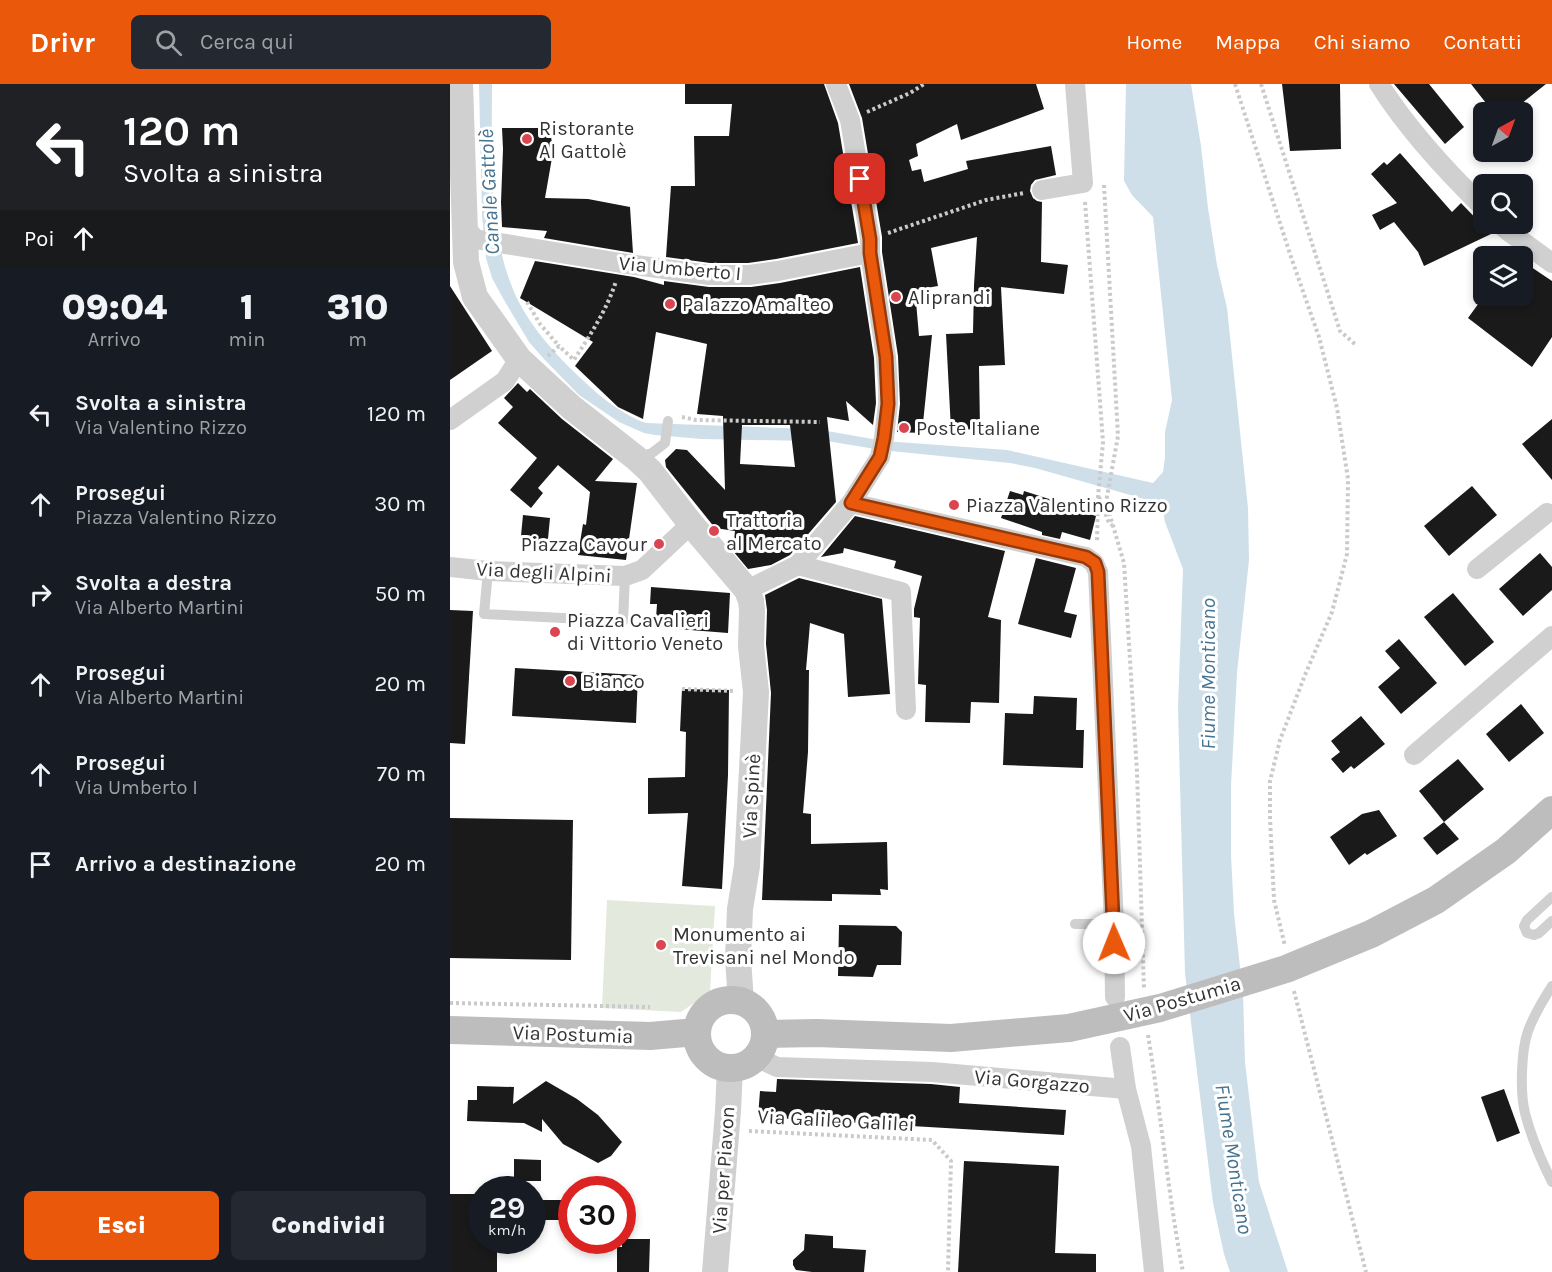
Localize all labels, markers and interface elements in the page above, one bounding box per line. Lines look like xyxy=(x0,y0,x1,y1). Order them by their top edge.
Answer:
search box xyxy=(131,15,551,69)
text: Drivr xyxy=(30,26,95,59)
icon: search xyxy=(152,26,185,59)
text: Cerca qui xyxy=(200,29,294,55)
text: Home xyxy=(1126,30,1182,54)
text: Mappa xyxy=(1215,30,1281,54)
text: Chi siamo xyxy=(1314,30,1410,54)
text: Contatti xyxy=(1443,30,1522,54)
north arrow xyxy=(1473,102,1533,162)
map controls xyxy=(1473,102,1533,306)
text: 120 m xyxy=(123,106,240,156)
icon: left xyxy=(24,108,102,186)
place label: Ristorante Al Gattolè xyxy=(539,117,634,163)
water label: Canale Gattolè xyxy=(474,128,504,256)
marker: Ristorante Al Gattolè xyxy=(520,132,534,146)
pin xyxy=(834,153,885,204)
text: Svolta a sinistra xyxy=(123,157,323,189)
icon: arrive xyxy=(843,162,876,195)
button: search xyxy=(1473,174,1533,234)
icon: ahead xyxy=(67,222,100,255)
text: Poi xyxy=(24,226,55,252)
button: layers xyxy=(1473,246,1533,306)
street label: Via Umberto I xyxy=(618,252,742,285)
text: 09:04 xyxy=(62,286,167,328)
text: 1 xyxy=(240,286,254,328)
text: 310 xyxy=(327,286,388,328)
place label: Aliprandi xyxy=(908,286,991,309)
marker: Aliprandi xyxy=(889,290,903,304)
place label: Palazzo Amalteo xyxy=(682,293,831,316)
marker: Palazzo Amalteo xyxy=(663,297,677,311)
text: Arrivo xyxy=(88,328,141,351)
text: min xyxy=(229,328,265,351)
text: m xyxy=(348,328,367,351)
text: Svolta a sinistra xyxy=(75,390,247,416)
icon: left xyxy=(24,398,57,431)
text: 120 m xyxy=(367,401,426,427)
text: Via Valentino Rizzo xyxy=(75,416,247,439)
place label: Poste Italiane xyxy=(916,417,1040,440)
marker: Poste Italiane xyxy=(897,421,911,435)
text: Prosegui xyxy=(75,480,166,506)
icon: ahead xyxy=(24,488,57,521)
text: 30 m xyxy=(374,491,426,517)
place label: Piazza Valentino Rizzo xyxy=(966,494,1168,517)
marker: Piazza Valentino Rizzo xyxy=(947,498,961,512)
text: Piazza Valentino Rizzo xyxy=(75,506,277,529)
place label: Trattoria al Mercato xyxy=(726,509,822,555)
marker: Trattoria al Mercato xyxy=(707,524,721,538)
place label: Piazza Cavour xyxy=(521,533,648,556)
marker: Piazza Cavour xyxy=(652,537,666,551)
street label: Via degli Alpini xyxy=(476,557,612,588)
text: Svolta a destra xyxy=(75,570,232,596)
icon: right xyxy=(24,578,57,611)
text: 50 m xyxy=(375,581,426,607)
text: Via Alberto Martini xyxy=(75,596,244,619)
water label: Fiume Monticano xyxy=(1196,598,1220,750)
place label: Piazza Cavalieri di Vittorio Veneto xyxy=(567,609,723,655)
marker: Piazza Cavalieri di Vittorio Veneto xyxy=(548,625,562,639)
text: Prosegui xyxy=(75,660,166,686)
icon: ahead xyxy=(24,668,57,701)
place label: Bianco xyxy=(582,670,645,693)
text: 20 m xyxy=(374,671,426,697)
marker: Bianco xyxy=(563,674,577,688)
text: Via Alberto Martini xyxy=(75,686,244,709)
text: Prosegui xyxy=(75,750,166,776)
street label: Via Spinè xyxy=(738,753,765,839)
icon: ahead xyxy=(24,758,57,791)
text: 70 m xyxy=(377,761,426,787)
text: Via Umberto I xyxy=(75,776,198,799)
icon: arrive xyxy=(24,848,57,881)
text: Arrivo a destinazione xyxy=(75,851,296,877)
text: 20 m xyxy=(374,851,426,877)
position arrow xyxy=(1082,911,1146,975)
place label: Monumento ai Trevisani nel Mondo xyxy=(673,923,855,969)
marker: Monumento ai Trevisani nel Mondo xyxy=(654,938,668,952)
street label: Via Postumia xyxy=(1121,972,1243,1027)
street label: Via Postumia xyxy=(512,1021,634,1048)
street label: Via Gorgazzo xyxy=(973,1065,1091,1098)
water label: Fiume Monticano xyxy=(1210,1082,1258,1236)
street label: Via per Piavon xyxy=(708,1105,739,1235)
street label: Via Galileo Galilei xyxy=(757,1105,915,1136)
speed limit sign: 30 xyxy=(558,1176,636,1254)
text: 29 xyxy=(489,1190,525,1226)
button: Esci xyxy=(24,1191,219,1260)
button: Condividi xyxy=(231,1191,426,1260)
text: km/h xyxy=(488,1221,526,1239)

